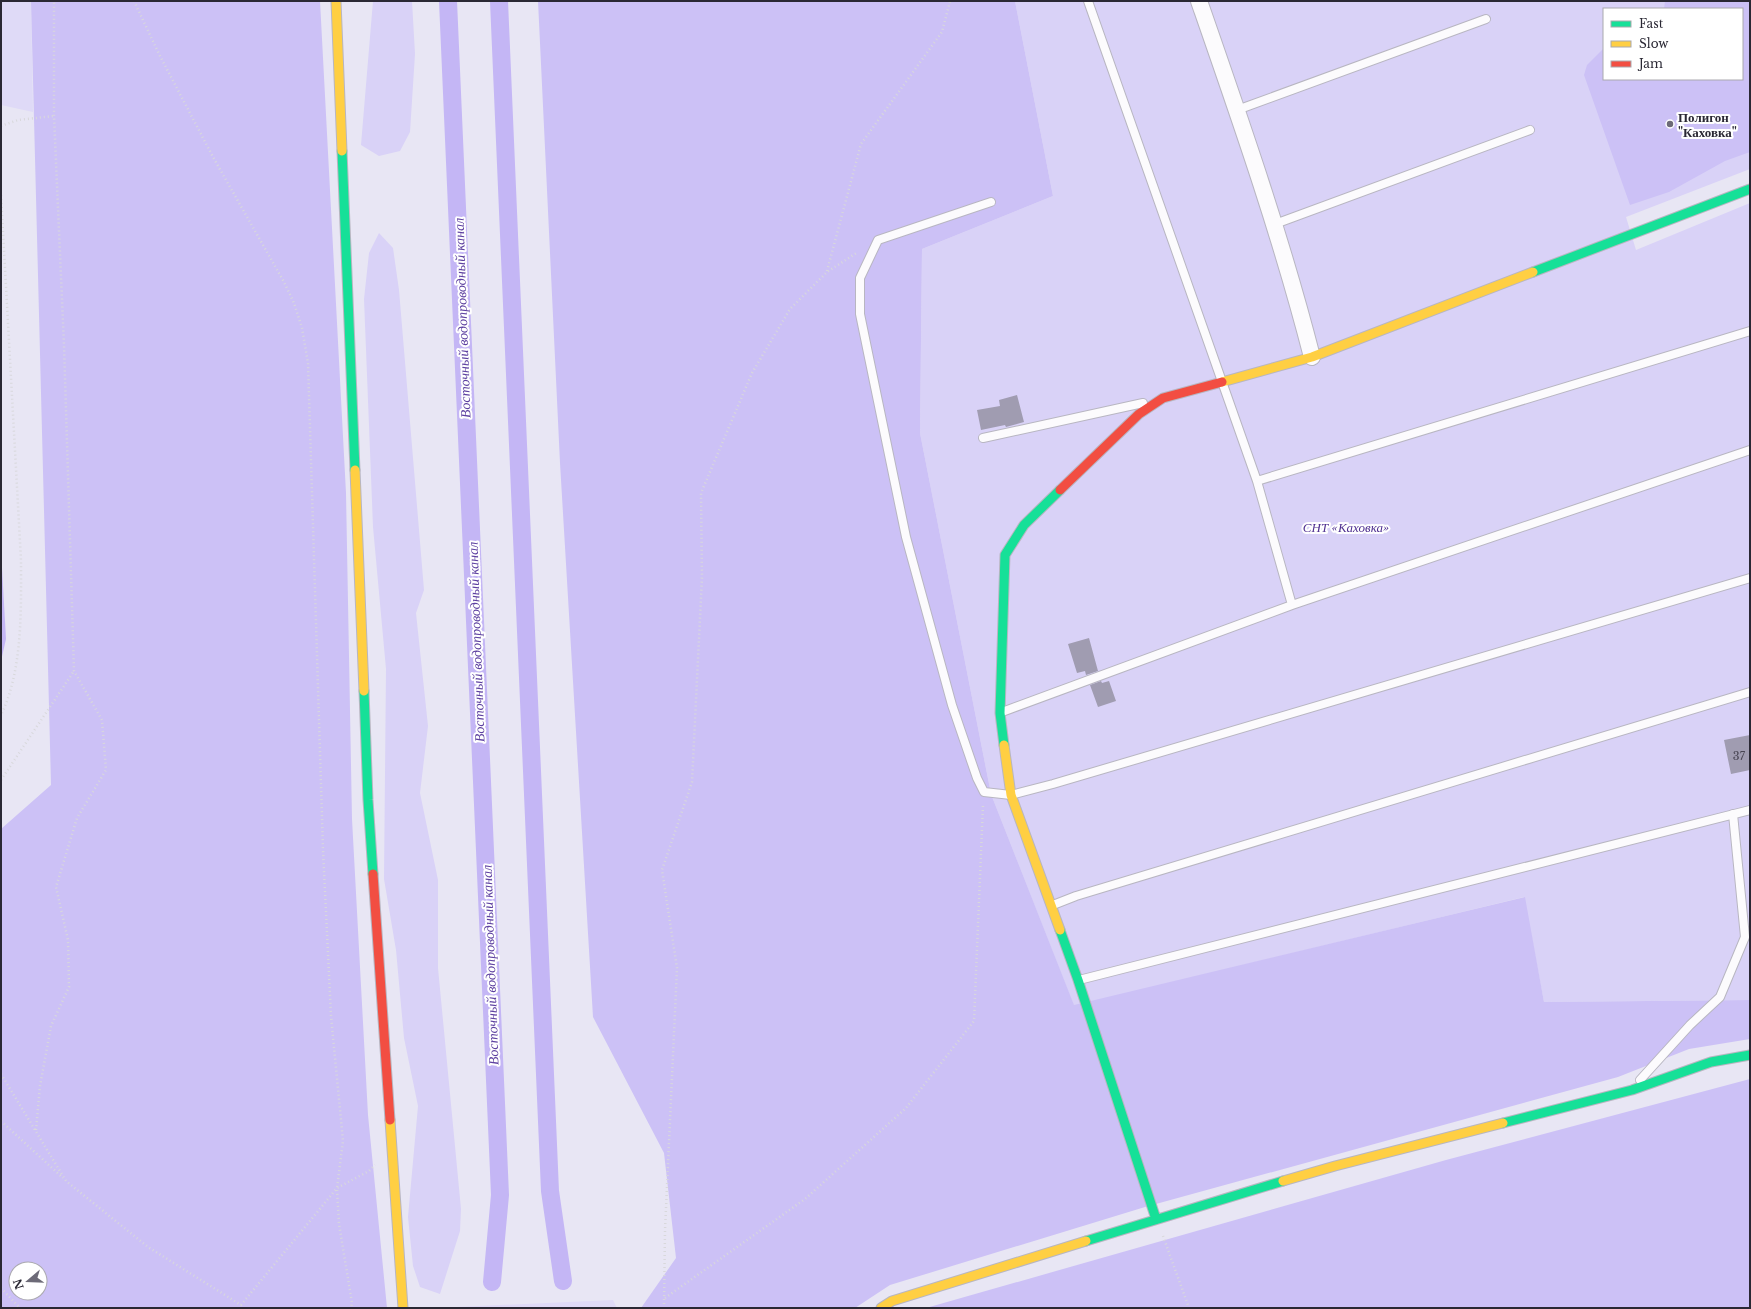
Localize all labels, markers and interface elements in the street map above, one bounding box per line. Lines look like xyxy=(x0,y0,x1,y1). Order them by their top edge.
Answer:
legend xyxy=(1603,8,1743,80)
text: Fast xyxy=(1639,16,1664,31)
text: Slow xyxy=(1639,36,1669,51)
text: Jam xyxy=(1637,56,1663,71)
place label: Полигон "Каховка" xyxy=(1678,109,1737,141)
marker: Полигон "Каховка" xyxy=(1665,119,1675,129)
water label: Восточный водопроводный канал xyxy=(450,217,474,419)
park label: СНТ «Каховка» xyxy=(1303,519,1389,536)
water label: Восточный водопроводный канал xyxy=(464,541,488,743)
house number: 37 xyxy=(1733,749,1746,763)
water label: Восточный водопроводный канал xyxy=(478,864,502,1066)
north arrow xyxy=(8,1261,48,1301)
text: N xyxy=(10,1276,27,1291)

